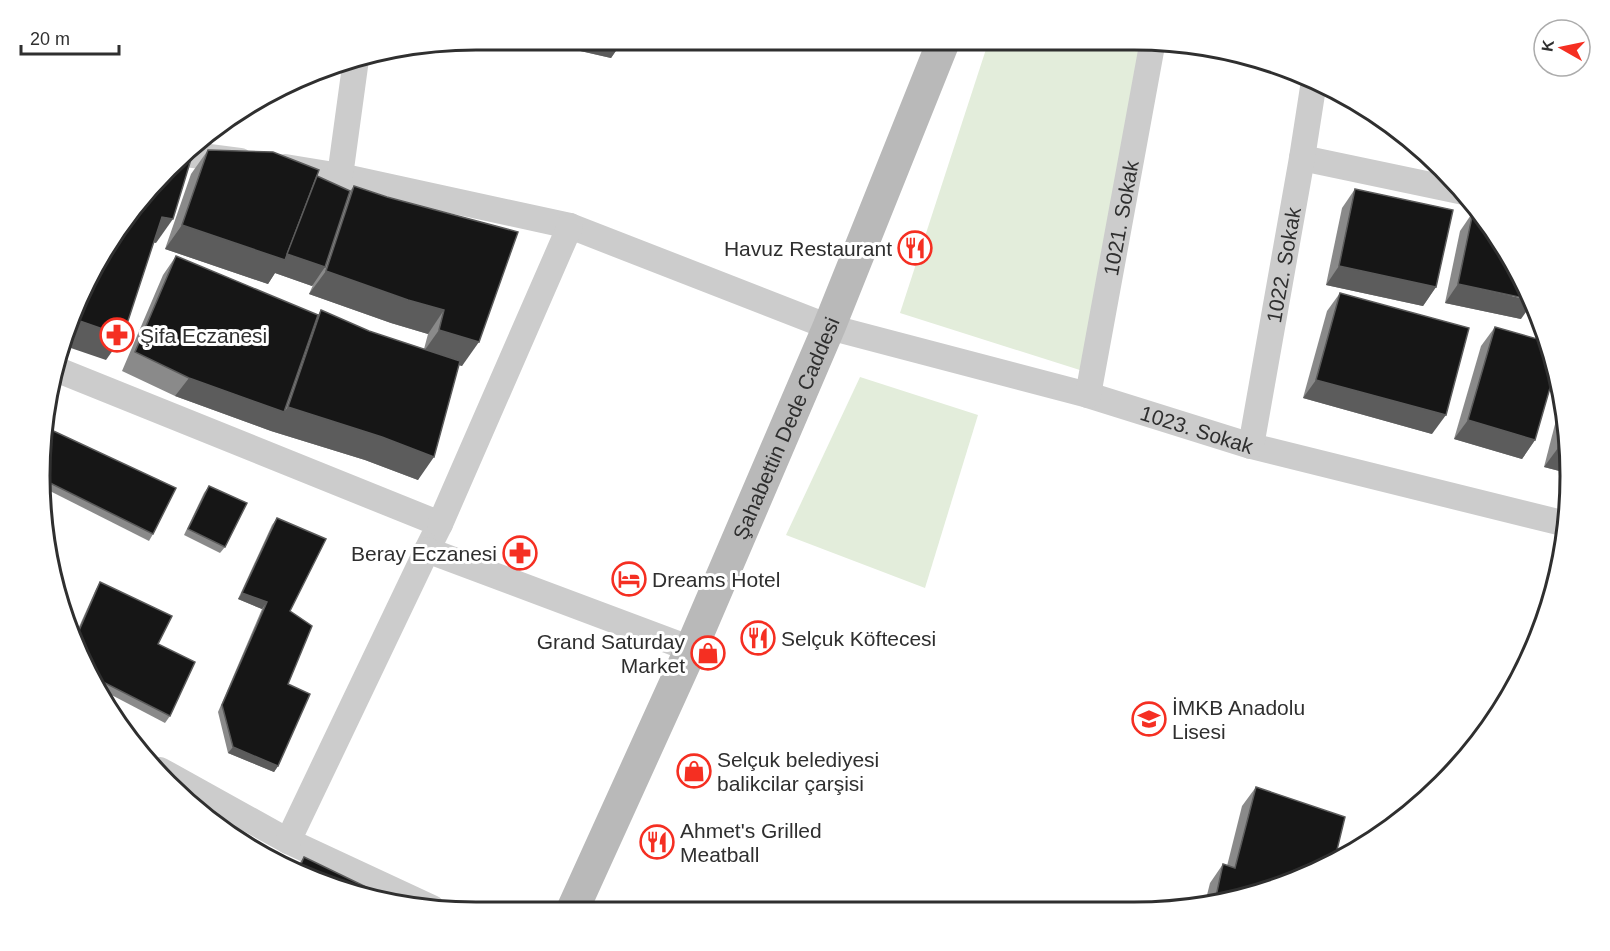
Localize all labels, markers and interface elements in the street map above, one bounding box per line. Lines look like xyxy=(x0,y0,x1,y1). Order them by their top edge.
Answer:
scale bar xyxy=(21,18,118,56)
north arrow xyxy=(1532,18,1592,78)
text: 20 m xyxy=(30,29,70,49)
text: K xyxy=(1538,38,1557,53)
street label: 1021. Sokak xyxy=(1099,158,1142,277)
street label: 1022. Sokak xyxy=(1262,205,1305,324)
restaurant icon: Havuz Restaurant xyxy=(897,230,933,266)
place label: Havuz Restaurant xyxy=(724,237,892,260)
street label: Şahabettin Dede Caddesi xyxy=(728,314,843,543)
pharmacy icon: Şifa Eczanesi xyxy=(99,317,135,353)
place label: Şifa Eczanesi xyxy=(140,324,267,347)
street label: 1023. Sokak xyxy=(1138,401,1257,458)
pharmacy icon: Beray Eczanesi xyxy=(502,535,538,571)
place label: Beray Eczanesi xyxy=(351,542,497,565)
hotel icon: Dreams Hotel xyxy=(611,561,647,597)
place label: Dreams Hotel xyxy=(652,568,780,591)
restaurant icon: Selçuk Köftecesi xyxy=(740,620,776,656)
place label: Selçuk Köftecesi xyxy=(781,627,936,650)
place label: Grand Saturday Market xyxy=(537,630,685,677)
shop icon: Grand Saturday Market xyxy=(690,635,726,671)
place label: İMKB Anadolu Lisesi xyxy=(1172,696,1305,743)
school or university icon: İMKB Anadolu Lisesi xyxy=(1131,701,1167,737)
place label: Selçuk belediyesi balikcilar çarşisi xyxy=(717,748,879,795)
shop icon: Selçuk belediyesi balikcilar çarşisi xyxy=(676,753,712,789)
place label: Ahmet's Grilled Meatball xyxy=(680,819,822,866)
restaurant icon: Ahmet's Grilled Meatball xyxy=(639,824,675,860)

